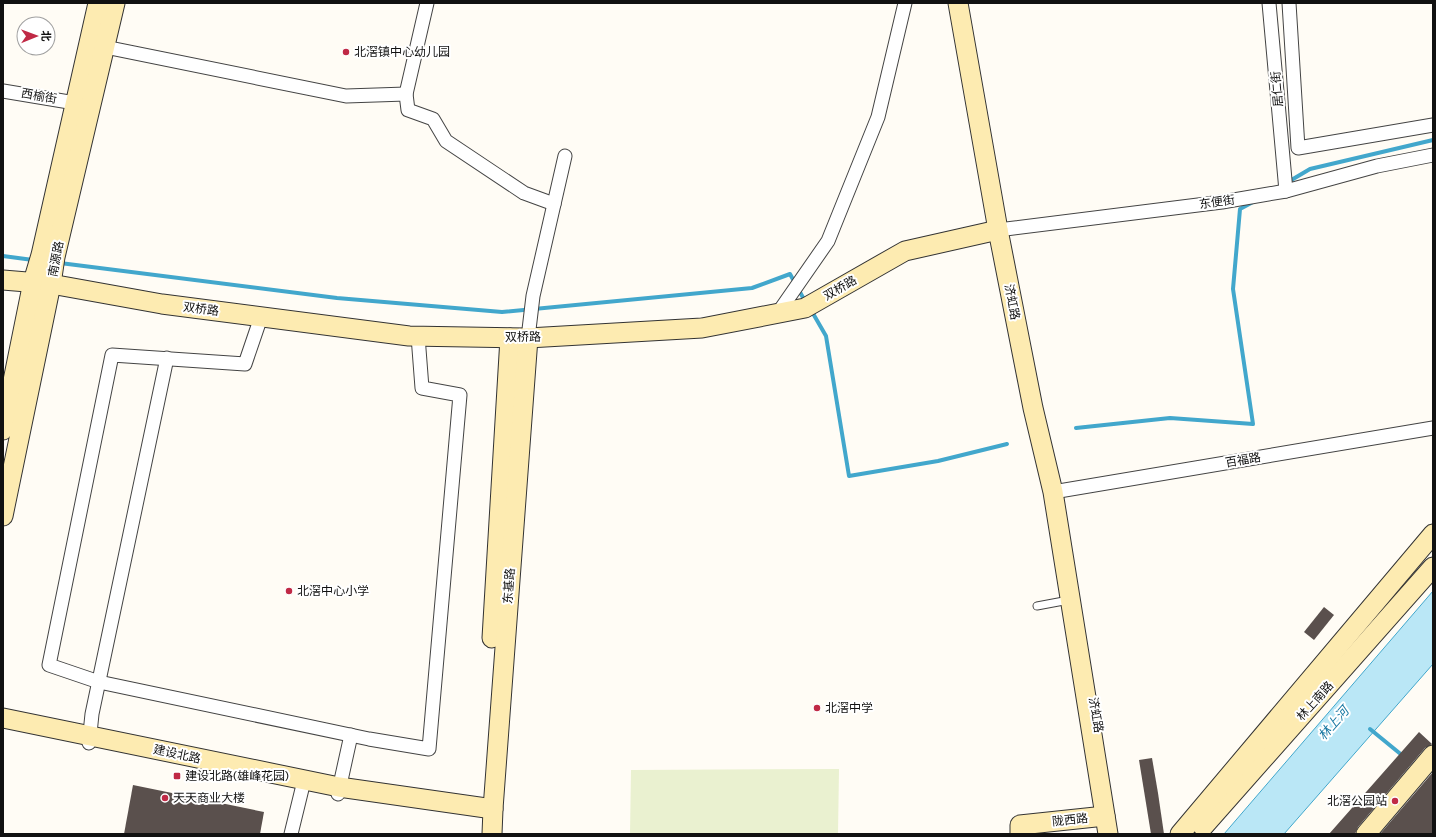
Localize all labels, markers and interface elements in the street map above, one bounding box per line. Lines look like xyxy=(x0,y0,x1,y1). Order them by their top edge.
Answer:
north arrow xyxy=(16,16,56,56)
text: 北 xyxy=(39,30,52,41)
place label: 北滘镇中心幼儿园 xyxy=(354,45,450,59)
marker: 北滘镇中心幼儿园 xyxy=(341,47,351,57)
street label: 居仁街 xyxy=(1268,70,1286,108)
street label: 西榆街 xyxy=(20,86,58,106)
street label: 东便街 xyxy=(1198,193,1236,211)
street label: 南源路 xyxy=(46,240,66,278)
street label: 双桥路 xyxy=(821,273,859,303)
street label: 济虹路 xyxy=(1002,283,1022,321)
street label: 双桥路 xyxy=(182,300,220,318)
street label: 双桥路 xyxy=(505,330,541,344)
street label: 百福路 xyxy=(1224,450,1262,470)
street label: 东基路 xyxy=(501,568,517,604)
place label: 北滘中心小学 xyxy=(297,584,369,598)
marker: 北滘中心小学 xyxy=(284,586,294,596)
street label: 林上南路 xyxy=(1294,678,1336,724)
street label: 济虹路 xyxy=(1086,696,1106,734)
place label: 北滘中学 xyxy=(825,701,873,715)
water label: 林上河 xyxy=(1315,701,1354,743)
marker: 北滘中学 xyxy=(812,703,822,713)
street label: 建设北路 xyxy=(152,742,202,766)
place label: 建设北路(雄峰花园) xyxy=(185,769,289,783)
marker: 建设北路(雄峰花园) xyxy=(172,771,182,781)
place label: 天天商业大楼 xyxy=(173,791,245,805)
marker: 天天商业大楼 xyxy=(160,793,170,803)
place label: 北滘公园站 xyxy=(1327,794,1387,808)
marker: 北滘公园站 xyxy=(1390,796,1400,806)
street label: 陇西路 xyxy=(1051,811,1089,829)

